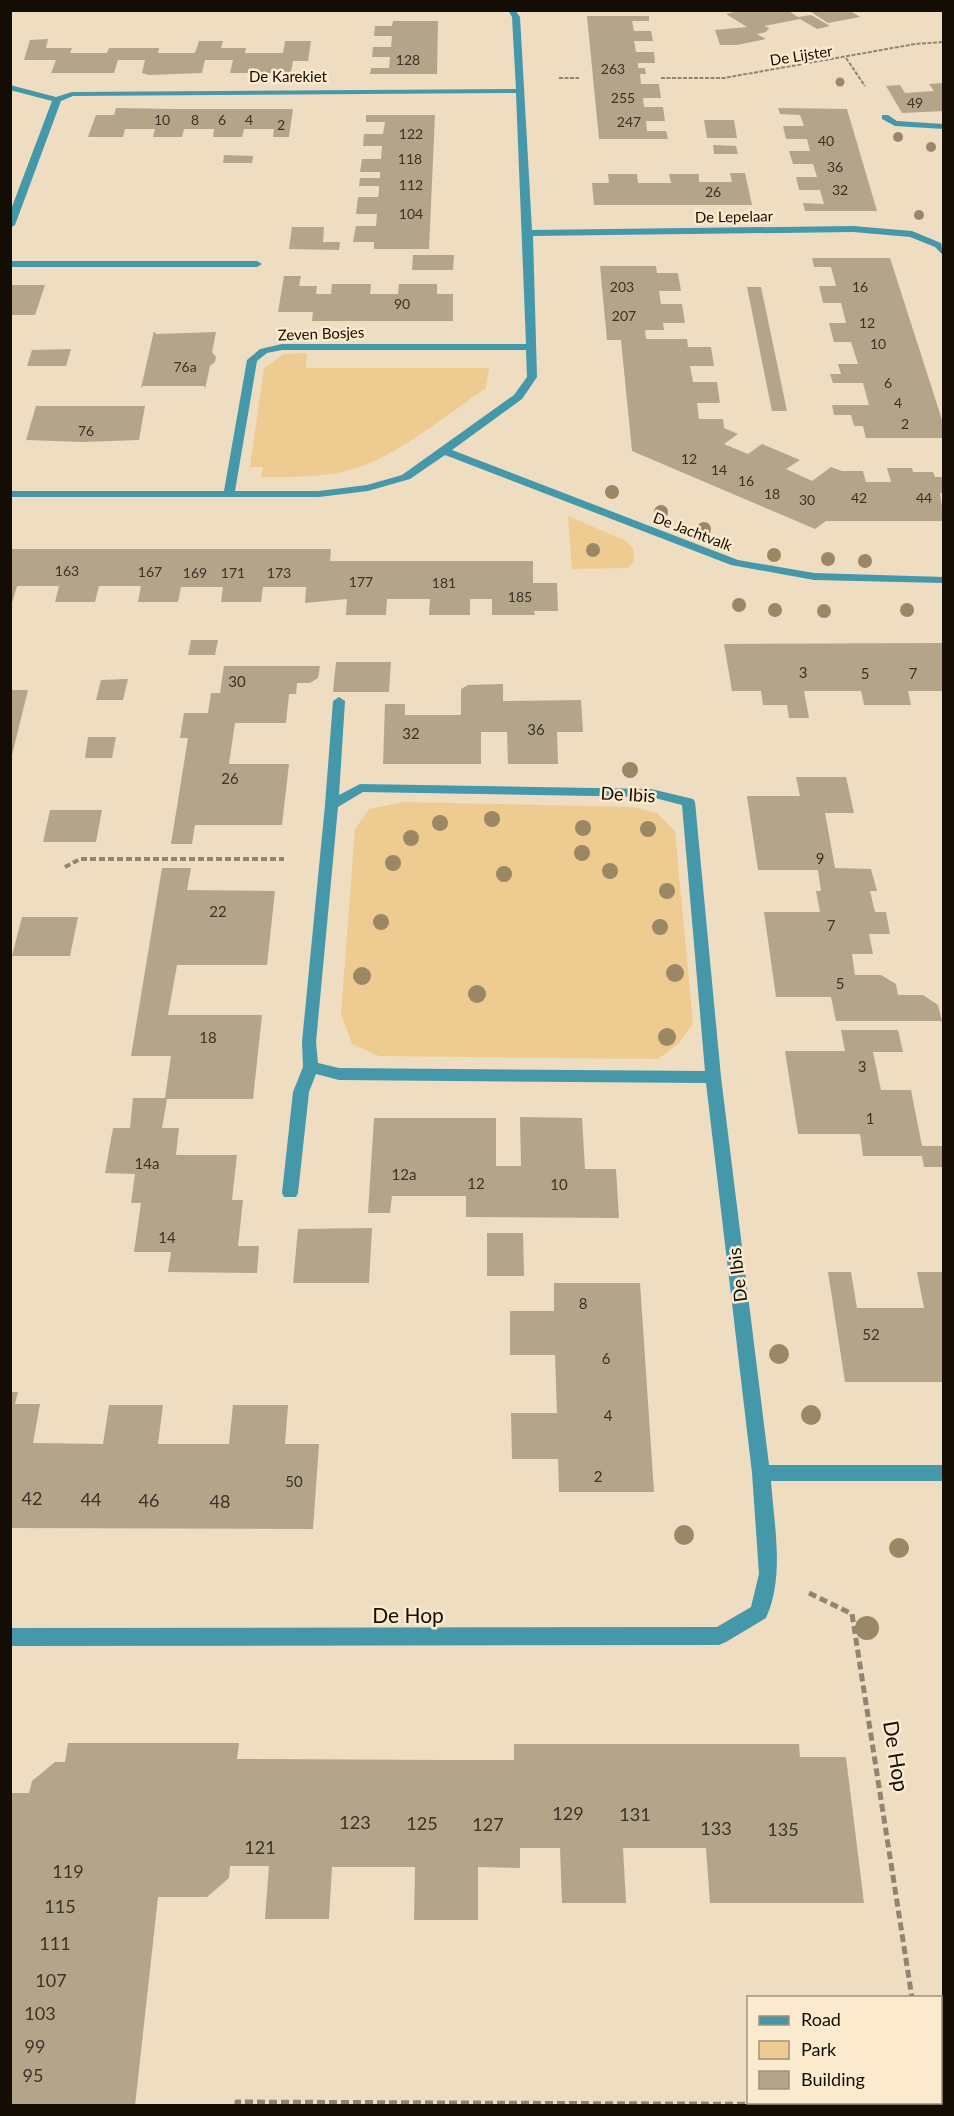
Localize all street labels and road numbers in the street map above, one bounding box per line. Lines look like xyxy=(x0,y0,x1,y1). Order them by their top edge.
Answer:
street label: De Lijster xyxy=(768,41,834,69)
street label: De Karekiet xyxy=(249,67,328,85)
street label: De Lepelaar xyxy=(695,206,774,226)
street label: Zeven Bosjes xyxy=(277,322,365,344)
street label: De Jachtvalk xyxy=(651,508,735,554)
street label: De Ibis xyxy=(600,782,656,806)
street label: De Ibis xyxy=(723,1246,751,1304)
street label: De Hop xyxy=(372,1602,444,1627)
street label: De Hop xyxy=(879,1719,915,1793)

